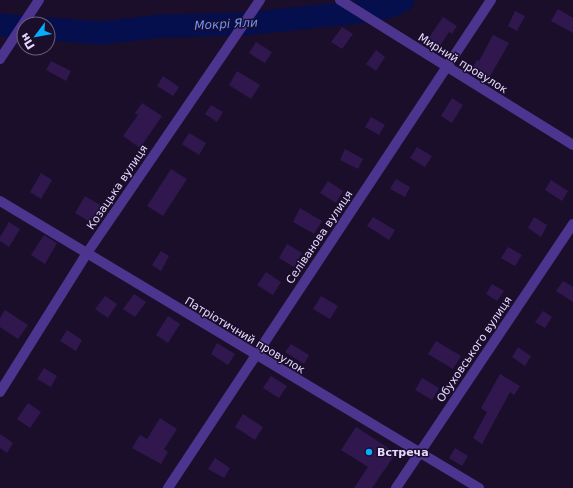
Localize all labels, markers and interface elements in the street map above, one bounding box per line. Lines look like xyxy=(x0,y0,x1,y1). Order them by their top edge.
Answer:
water label: Мокрі Яли xyxy=(194,15,258,33)
north arrow xyxy=(16,16,56,56)
text: Пн xyxy=(18,30,38,52)
street label: Мирний провулок xyxy=(416,31,510,96)
street label: Козацька вулиця xyxy=(84,142,151,232)
street label: Селіванова вулиця xyxy=(283,188,355,286)
street label: Патріотичний провулок xyxy=(182,294,307,377)
street label: Обуховського вулиця xyxy=(434,294,515,405)
place label: Встреча xyxy=(377,446,429,459)
marker: Встреча xyxy=(364,447,374,457)

